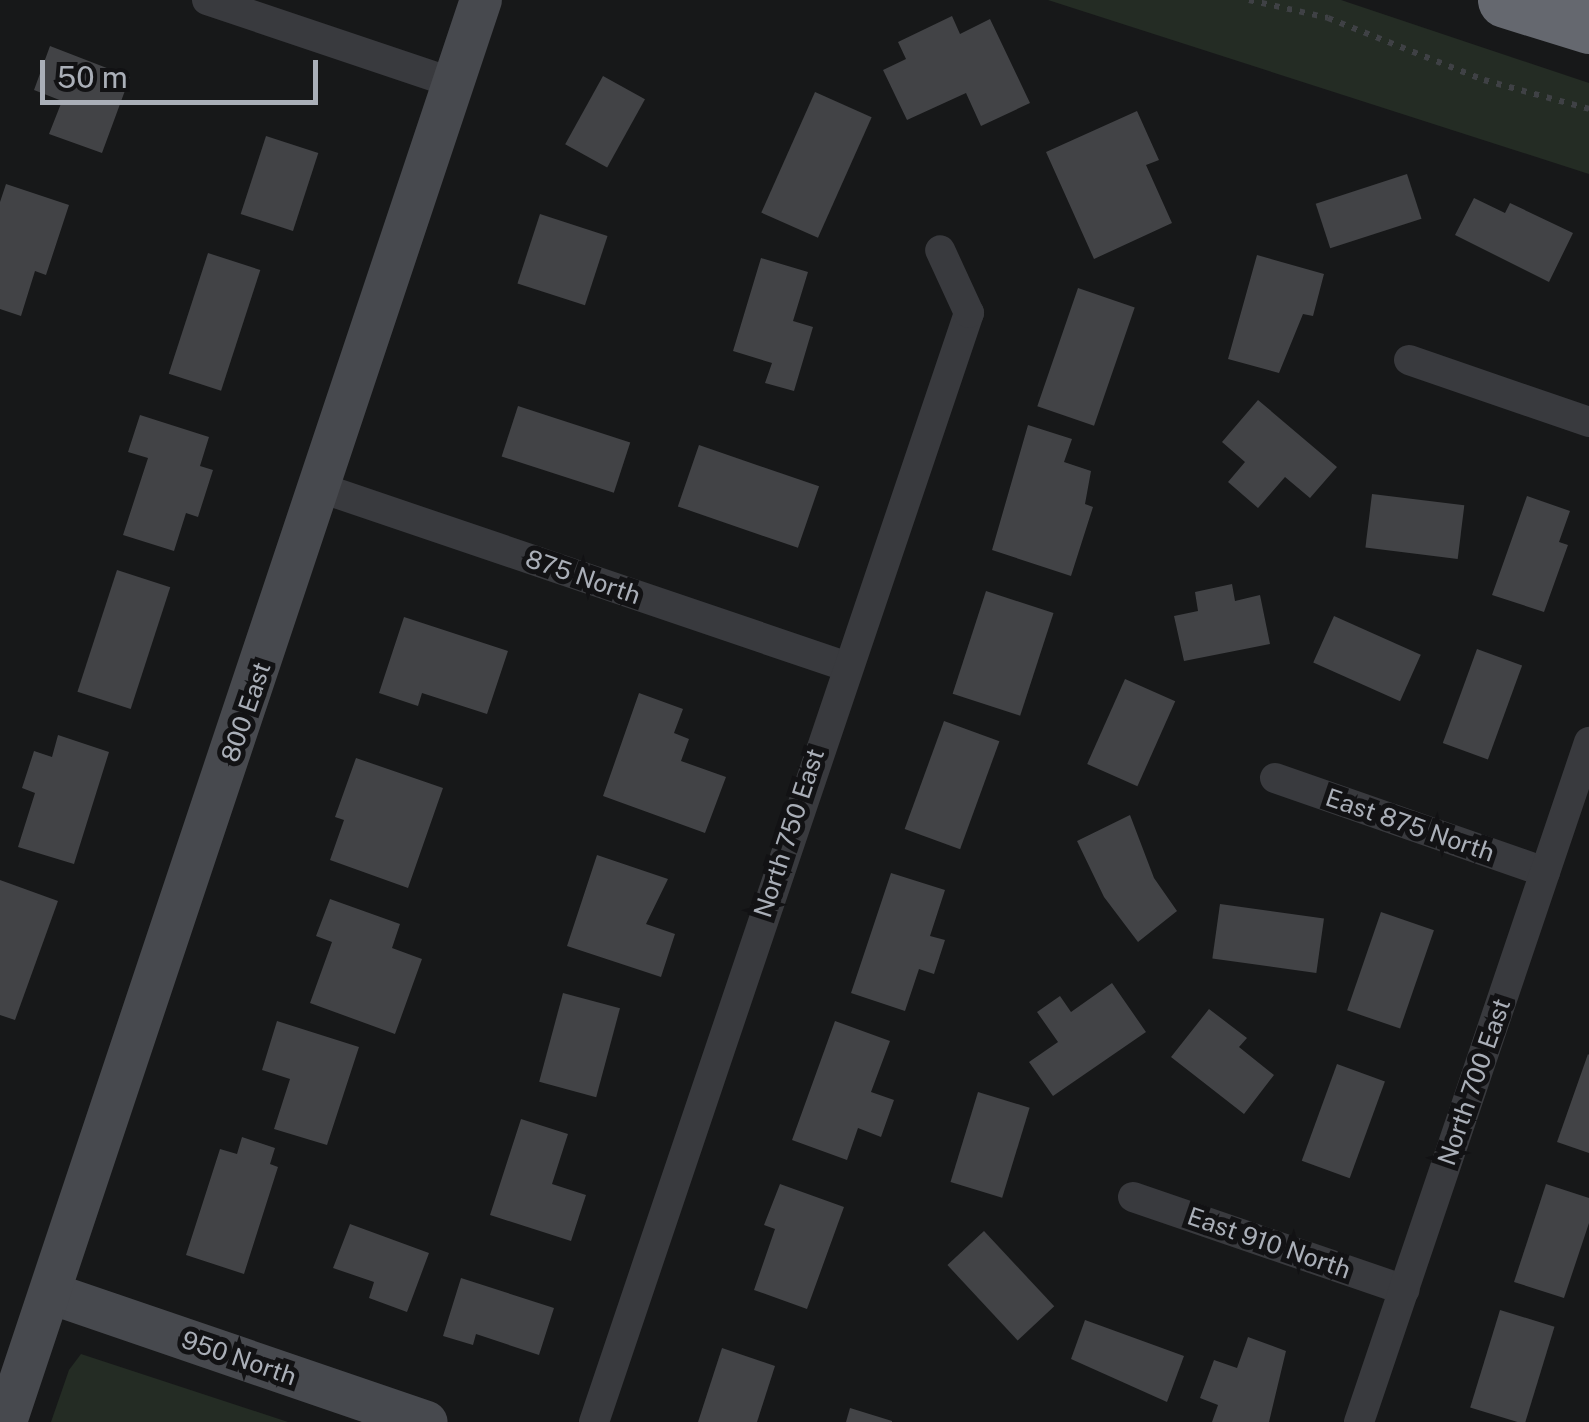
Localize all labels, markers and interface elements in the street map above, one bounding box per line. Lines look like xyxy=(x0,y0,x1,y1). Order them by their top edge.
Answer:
scale bar xyxy=(45,40,322,102)
text: 50 m xyxy=(57,59,128,95)
street label: 875 North xyxy=(522,543,644,611)
street label: 800 East xyxy=(215,658,277,766)
street label: North 750 East xyxy=(748,745,830,921)
street label: East 875 North xyxy=(1322,782,1498,868)
street label: North 700 East xyxy=(1431,995,1517,1169)
street label: East 910 North xyxy=(1183,1201,1355,1285)
street label: 950 North xyxy=(178,1324,300,1392)

